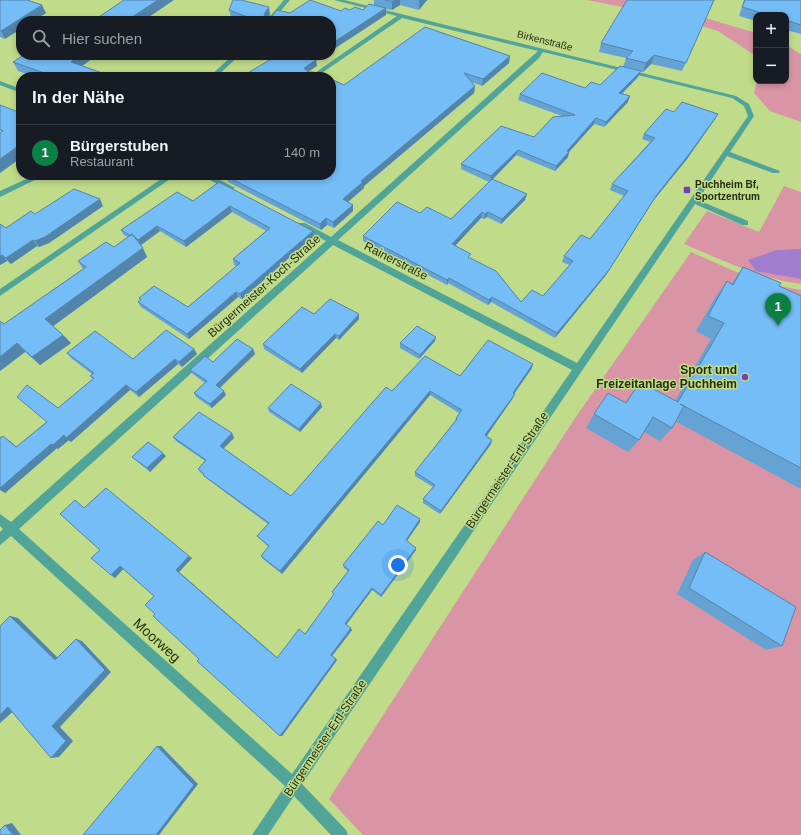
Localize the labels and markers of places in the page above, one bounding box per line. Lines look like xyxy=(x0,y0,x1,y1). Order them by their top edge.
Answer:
place label: Puchheim Bf, Sportzentrum xyxy=(695,179,760,202)
marker: Puchheim Bf, Sportzentrum xyxy=(682,185,692,195)
pin: 1 xyxy=(765,293,791,326)
place label: Sport und Freizeitanlage Puchheim xyxy=(596,363,737,391)
marker: Sport und Freizeitanlage Puchheim xyxy=(740,372,750,382)

